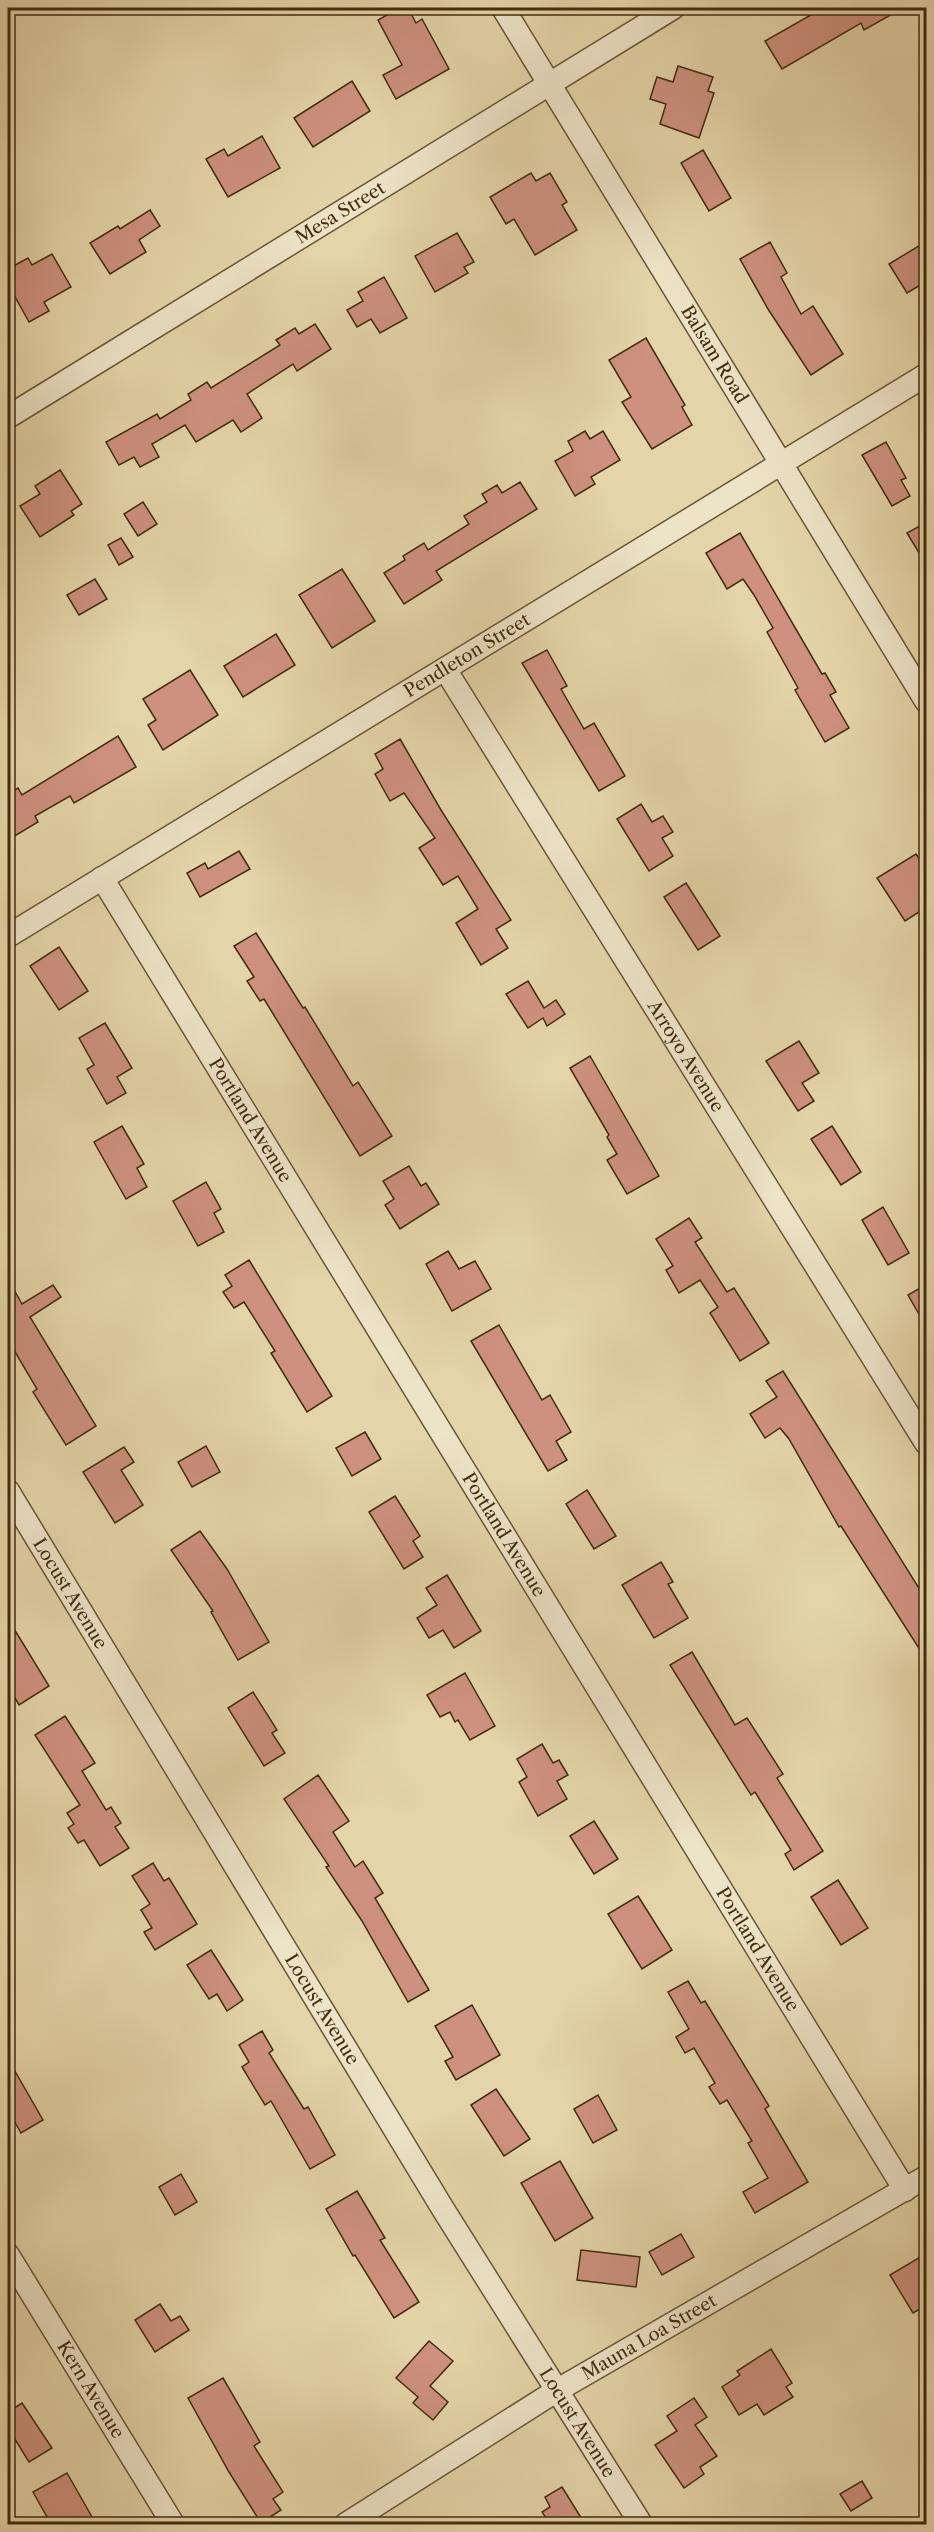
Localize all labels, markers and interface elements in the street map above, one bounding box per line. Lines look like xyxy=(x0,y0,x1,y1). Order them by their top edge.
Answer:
street label: Mesa Street xyxy=(291,177,389,248)
street label: Balsam Road xyxy=(676,301,753,408)
street label: Pendleton Street xyxy=(400,608,535,702)
street label: Arroyo Avenue xyxy=(642,995,729,1116)
street label: Portland Avenue xyxy=(204,1054,297,1186)
street label: Portland Avenue xyxy=(458,1469,550,1601)
street label: Locust Avenue xyxy=(28,1534,112,1653)
street label: Portland Avenue xyxy=(711,1883,804,2015)
street label: Locust Avenue xyxy=(280,1950,364,2069)
street label: Mauna Loa Street xyxy=(578,2289,721,2385)
street label: Kern Avenue xyxy=(52,2337,129,2443)
street label: Locust Avenue xyxy=(535,2364,620,2482)

